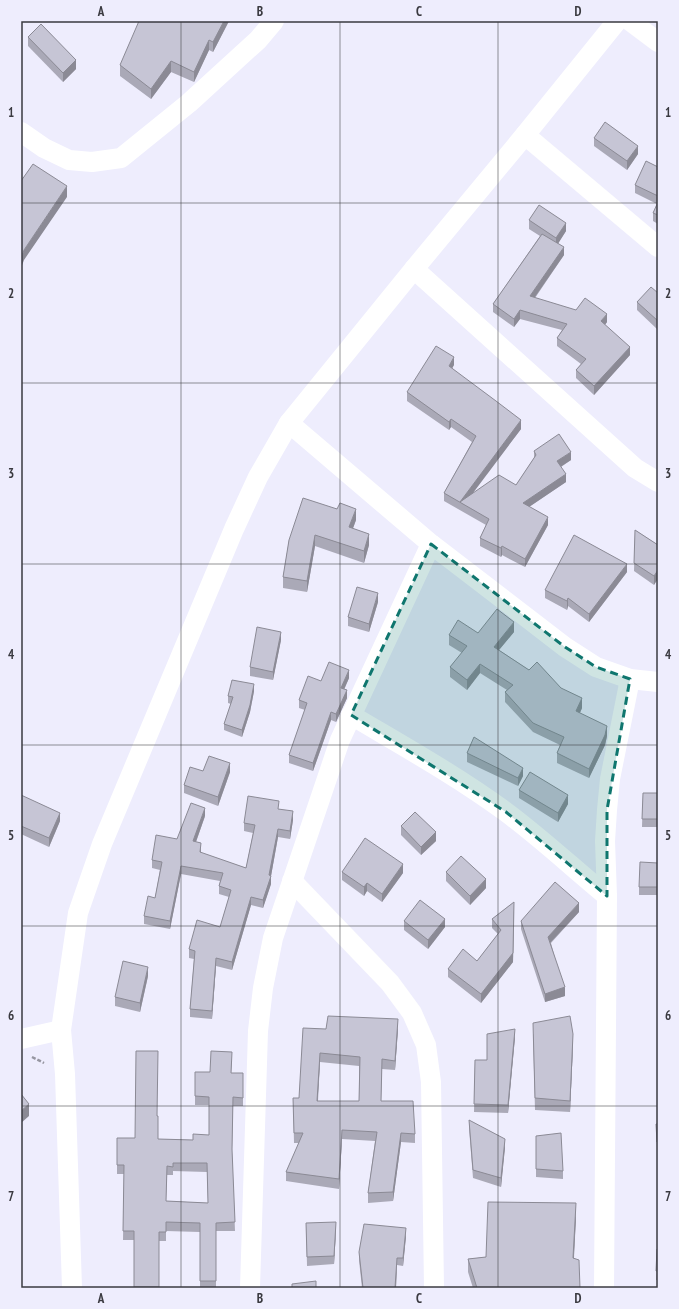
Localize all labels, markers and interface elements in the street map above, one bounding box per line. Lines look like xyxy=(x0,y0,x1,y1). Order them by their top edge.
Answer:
text: A xyxy=(97,3,105,20)
text: B xyxy=(257,3,263,20)
text: C xyxy=(416,3,422,20)
text: D xyxy=(575,3,582,20)
text: 1 xyxy=(8,104,14,121)
text: 1 xyxy=(665,104,671,121)
text: 2 xyxy=(8,285,14,302)
text: 2 xyxy=(665,285,671,302)
text: 3 xyxy=(8,465,14,482)
text: 3 xyxy=(665,465,671,482)
text: 4 xyxy=(8,646,15,663)
text: 4 xyxy=(665,646,672,663)
text: 5 xyxy=(8,827,14,844)
text: 5 xyxy=(665,827,671,844)
text: 6 xyxy=(8,1007,14,1024)
text: 6 xyxy=(665,1007,671,1024)
text: 7 xyxy=(8,1188,14,1205)
text: 7 xyxy=(665,1188,671,1205)
text: A xyxy=(97,1290,105,1307)
text: B xyxy=(257,1290,263,1307)
text: C xyxy=(416,1290,422,1307)
text: D xyxy=(575,1290,582,1307)

